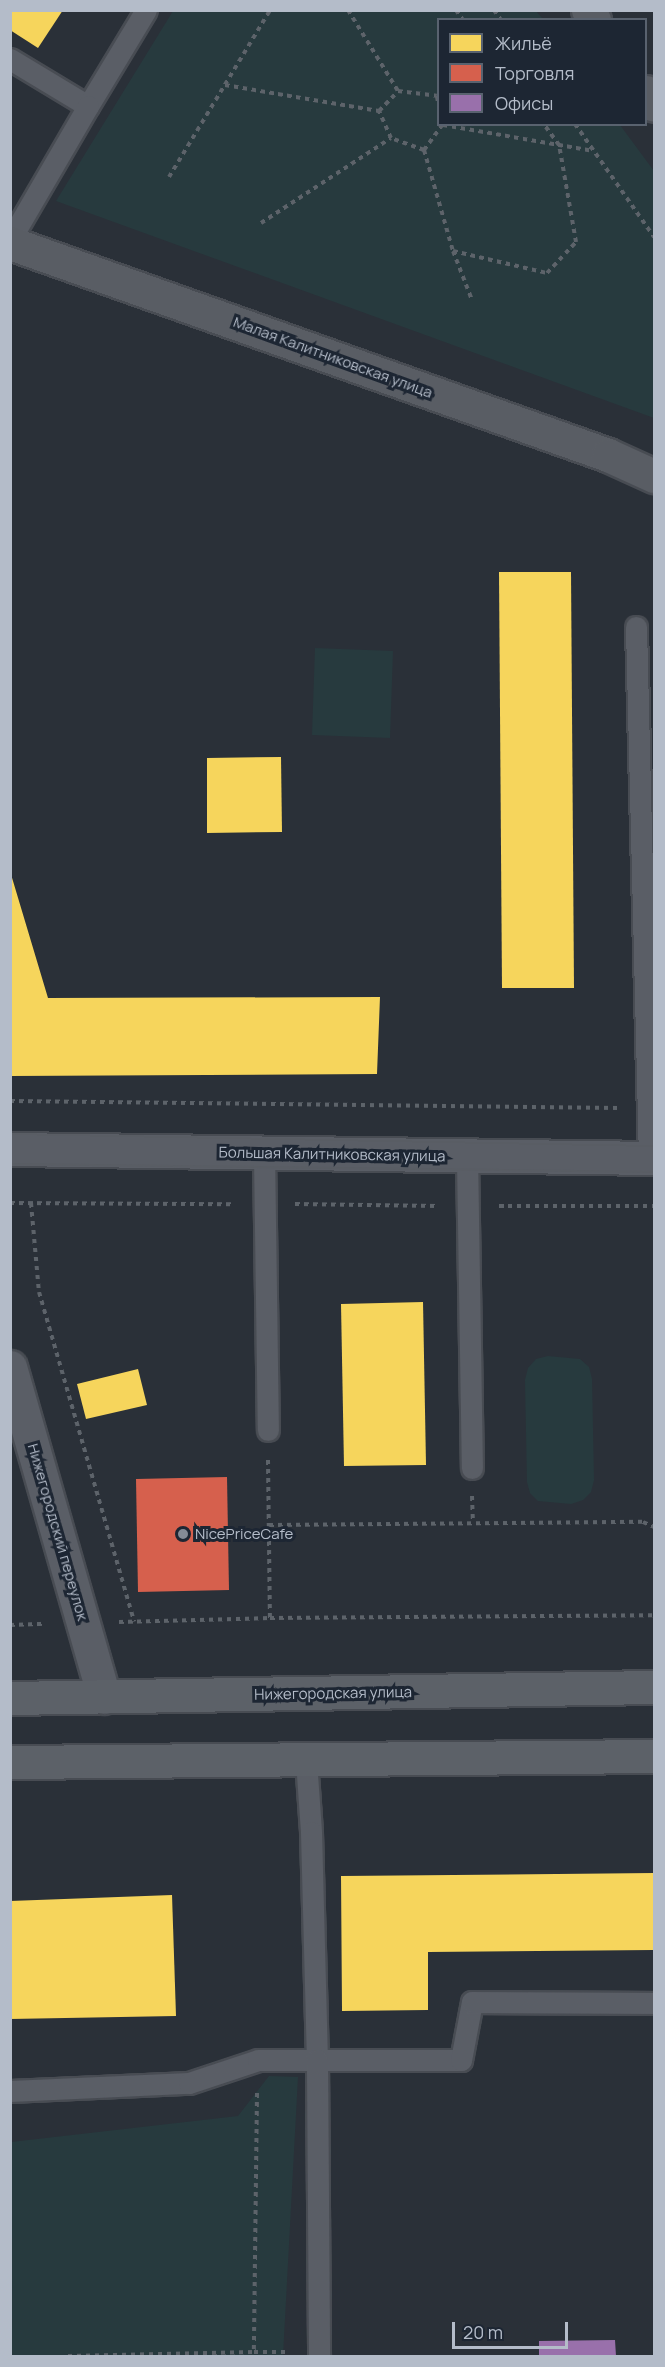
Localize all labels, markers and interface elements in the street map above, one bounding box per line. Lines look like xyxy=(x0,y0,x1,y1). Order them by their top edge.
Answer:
legend xyxy=(437,18,647,126)
text: Жильё xyxy=(495,31,552,55)
text: Торговля xyxy=(495,61,574,85)
text: Офисы xyxy=(495,91,553,115)
street label: Малая Калитниковская улица xyxy=(231,313,435,401)
street label: Большая Калитниковская улица xyxy=(219,1143,445,1165)
street label: Нижегородский переулок xyxy=(24,1441,92,1623)
place label: NicePriceCafe xyxy=(195,1525,293,1543)
marker: NicePriceCafe xyxy=(176,1527,190,1541)
street label: Нижегородская улица xyxy=(254,1683,412,1703)
scale bar xyxy=(455,2310,570,2348)
text: 20 m xyxy=(463,2320,503,2344)

